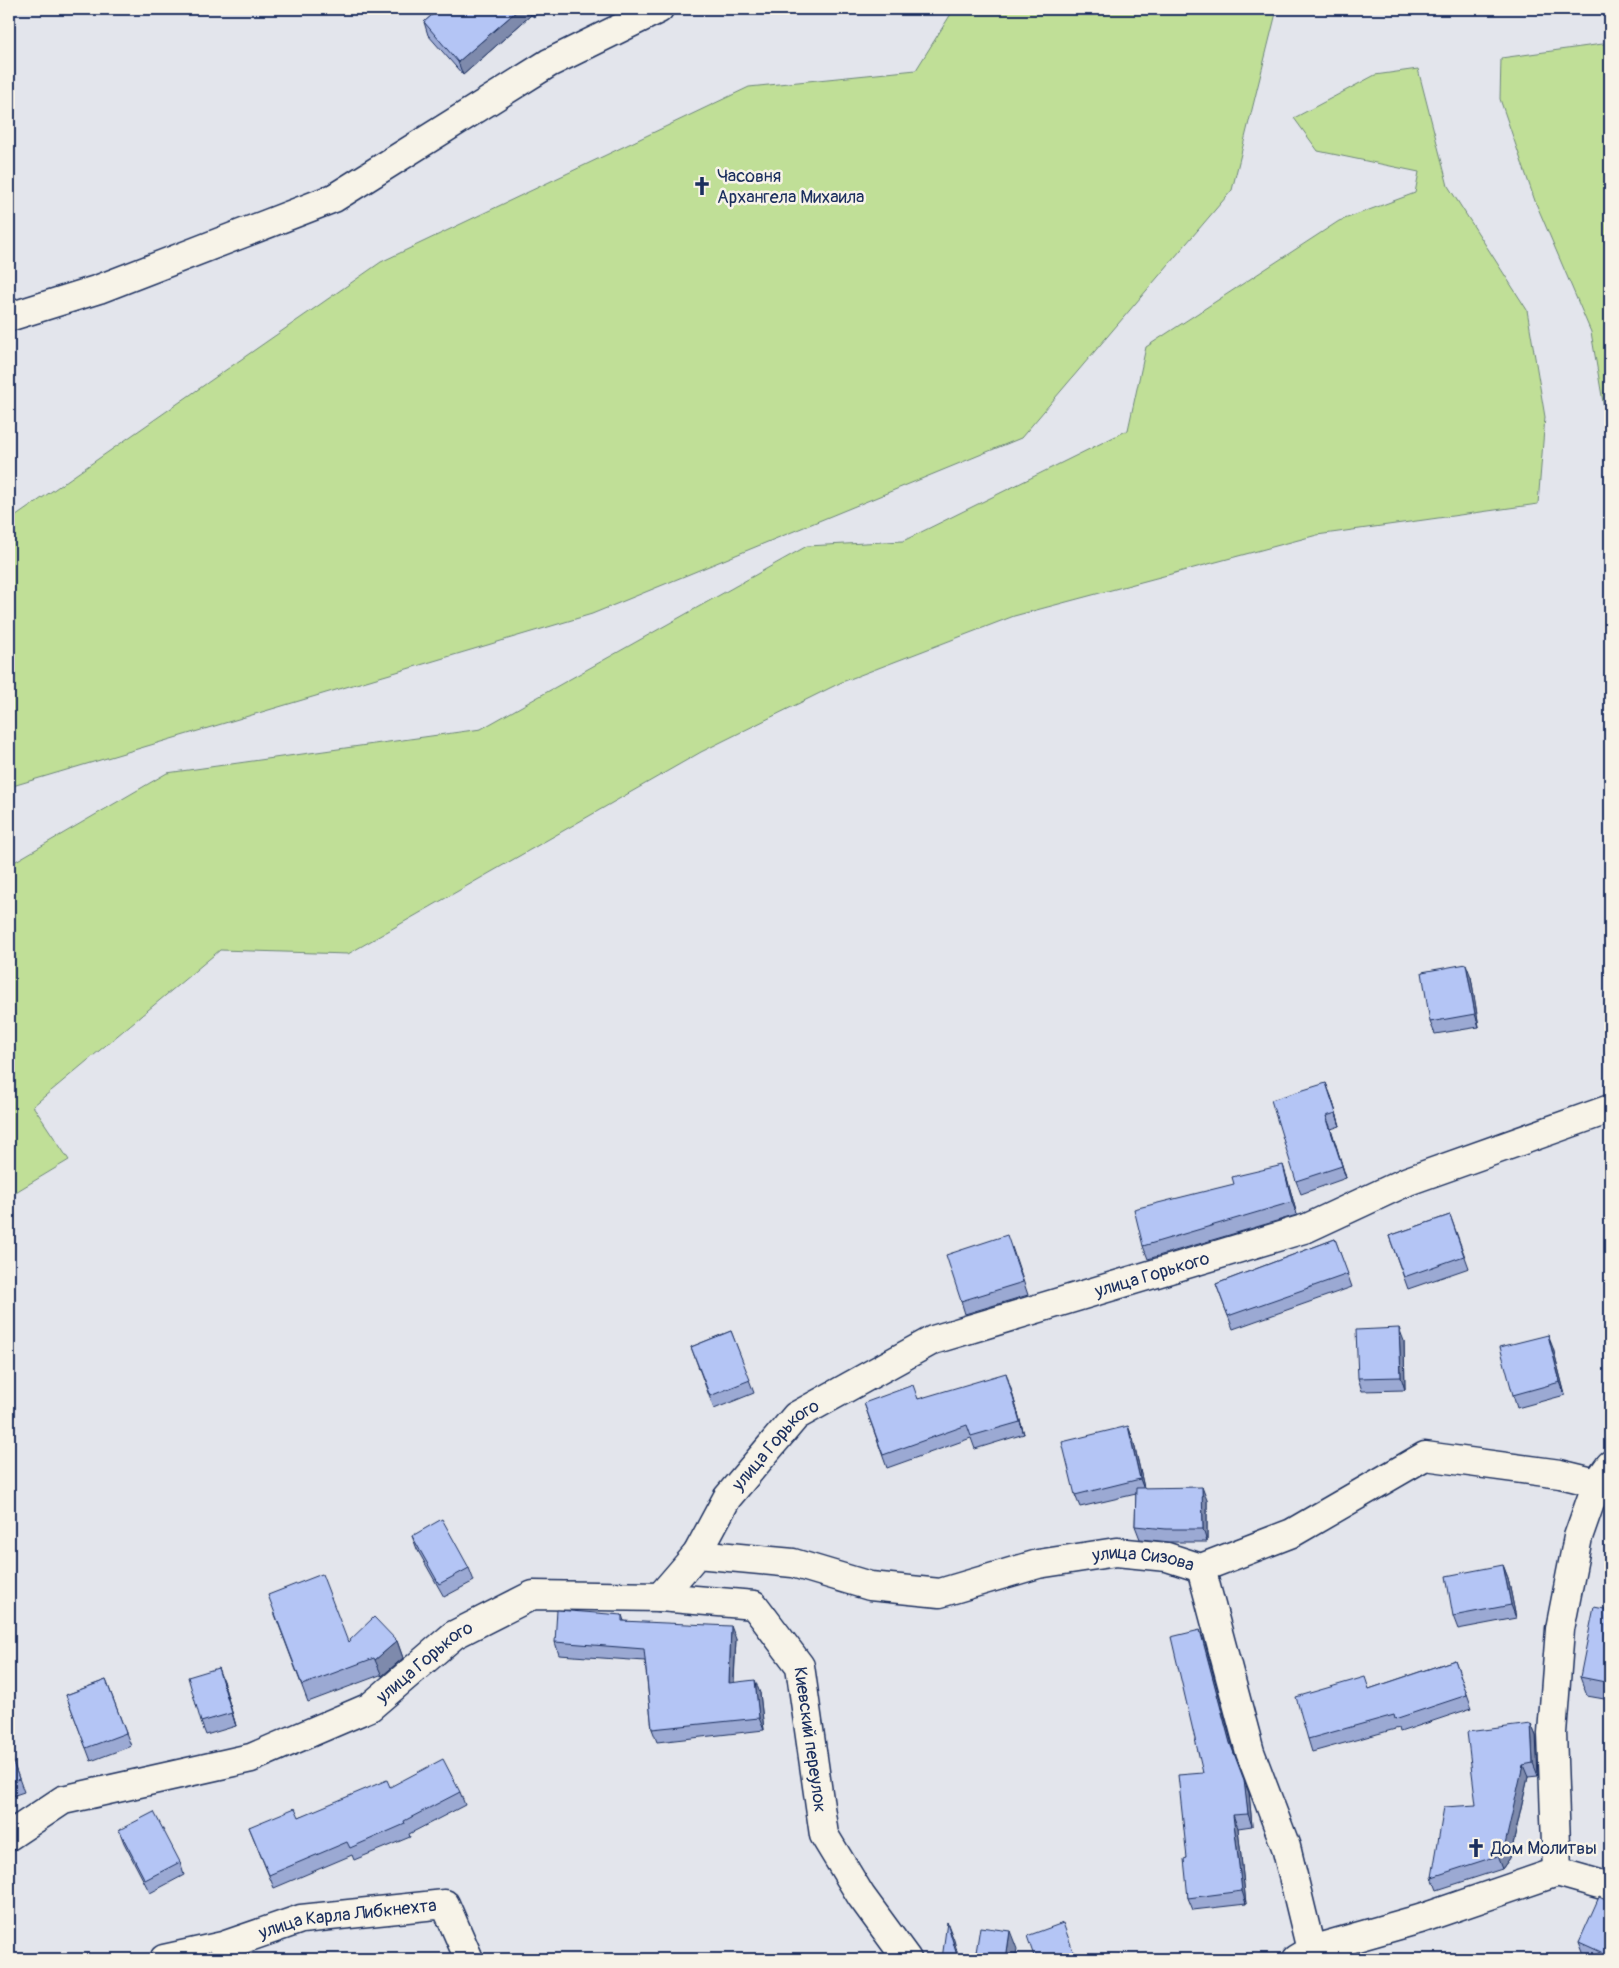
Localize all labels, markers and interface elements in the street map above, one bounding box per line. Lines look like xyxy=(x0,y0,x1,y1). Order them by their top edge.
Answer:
place label: Часовня Архангела Михаила xyxy=(717,165,864,209)
church icon: Часовня Архангела Михаила xyxy=(691,175,713,197)
street label: улица Горького xyxy=(1091,1247,1213,1303)
street label: улица Горького xyxy=(726,1394,824,1496)
street label: улица Сизова xyxy=(1090,1541,1197,1577)
street label: улица Горького xyxy=(371,1616,477,1709)
street label: Киевский переулок xyxy=(788,1665,832,1814)
church icon: Дом Молитвы xyxy=(1465,1837,1487,1859)
place label: Дом Молитвы xyxy=(1490,1837,1597,1860)
street label: улица Карла Либкнехта xyxy=(255,1894,438,1945)

